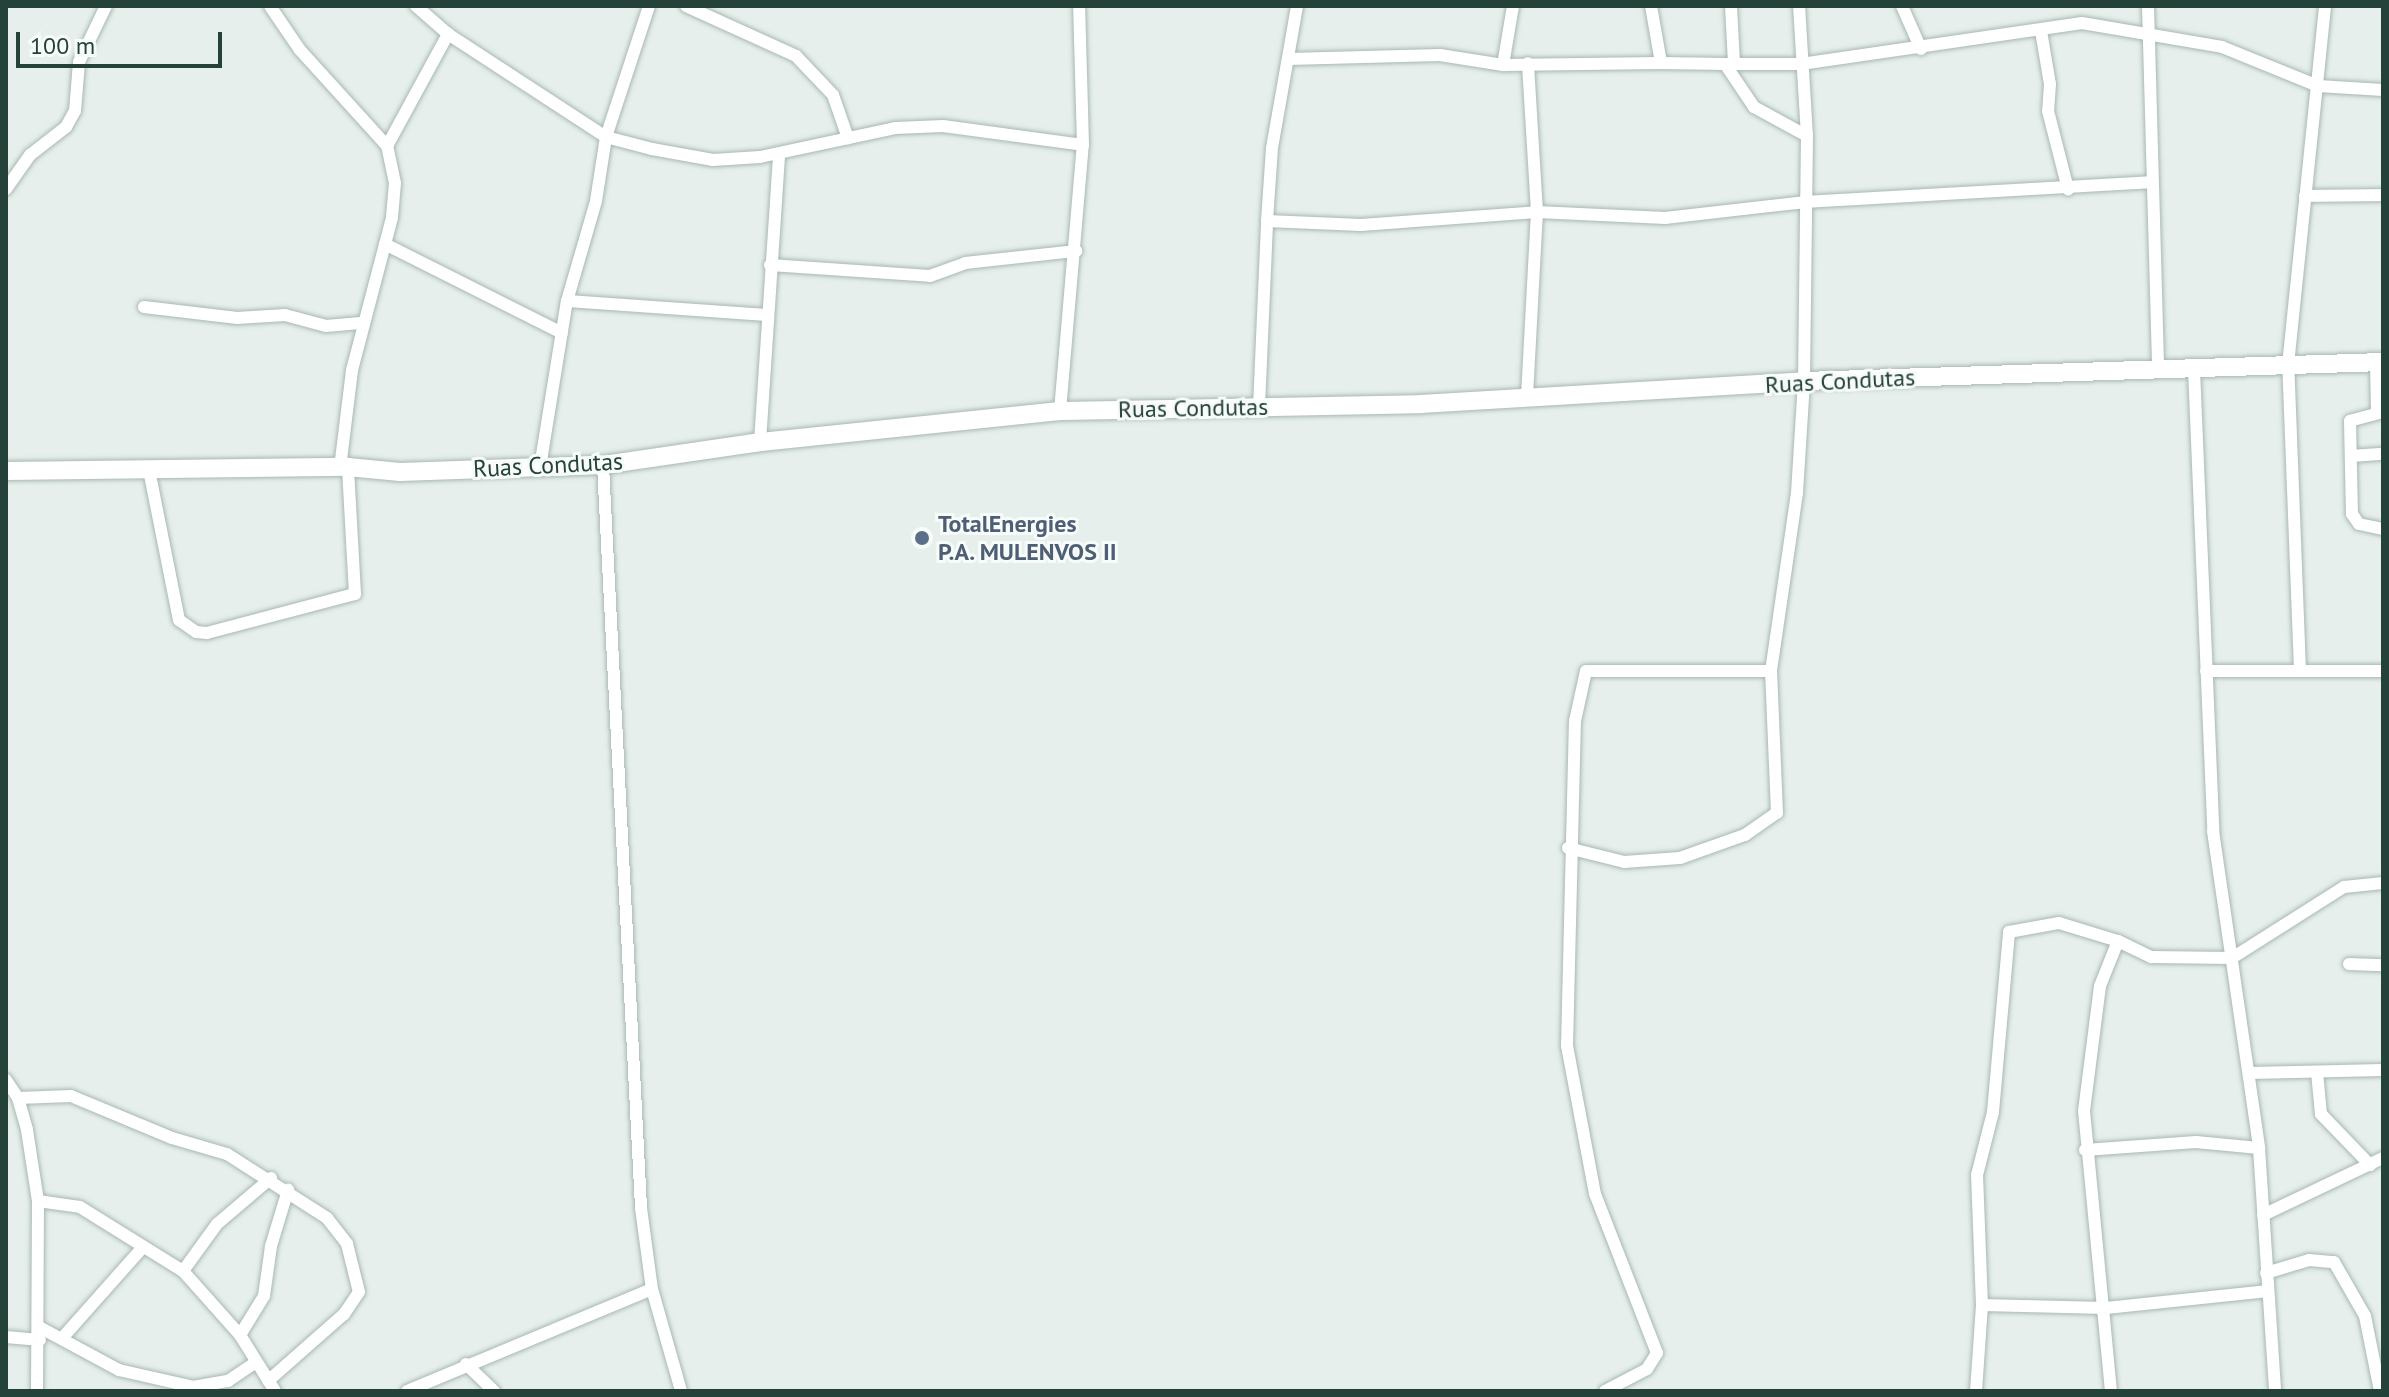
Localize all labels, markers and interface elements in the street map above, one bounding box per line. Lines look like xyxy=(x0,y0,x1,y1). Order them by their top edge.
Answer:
scale bar xyxy=(20,16,226,66)
text: 100 m xyxy=(30,30,95,61)
street label: Ruas Condutas xyxy=(1764,363,1916,399)
street label: Ruas Condutas xyxy=(1118,392,1268,424)
street label: Ruas Condutas xyxy=(472,447,624,483)
place label: TotalEnergies P.A. MULENVOS II xyxy=(938,510,1118,566)
marker: TotalEnergies P.A. MULENVOS II xyxy=(913,529,931,547)

